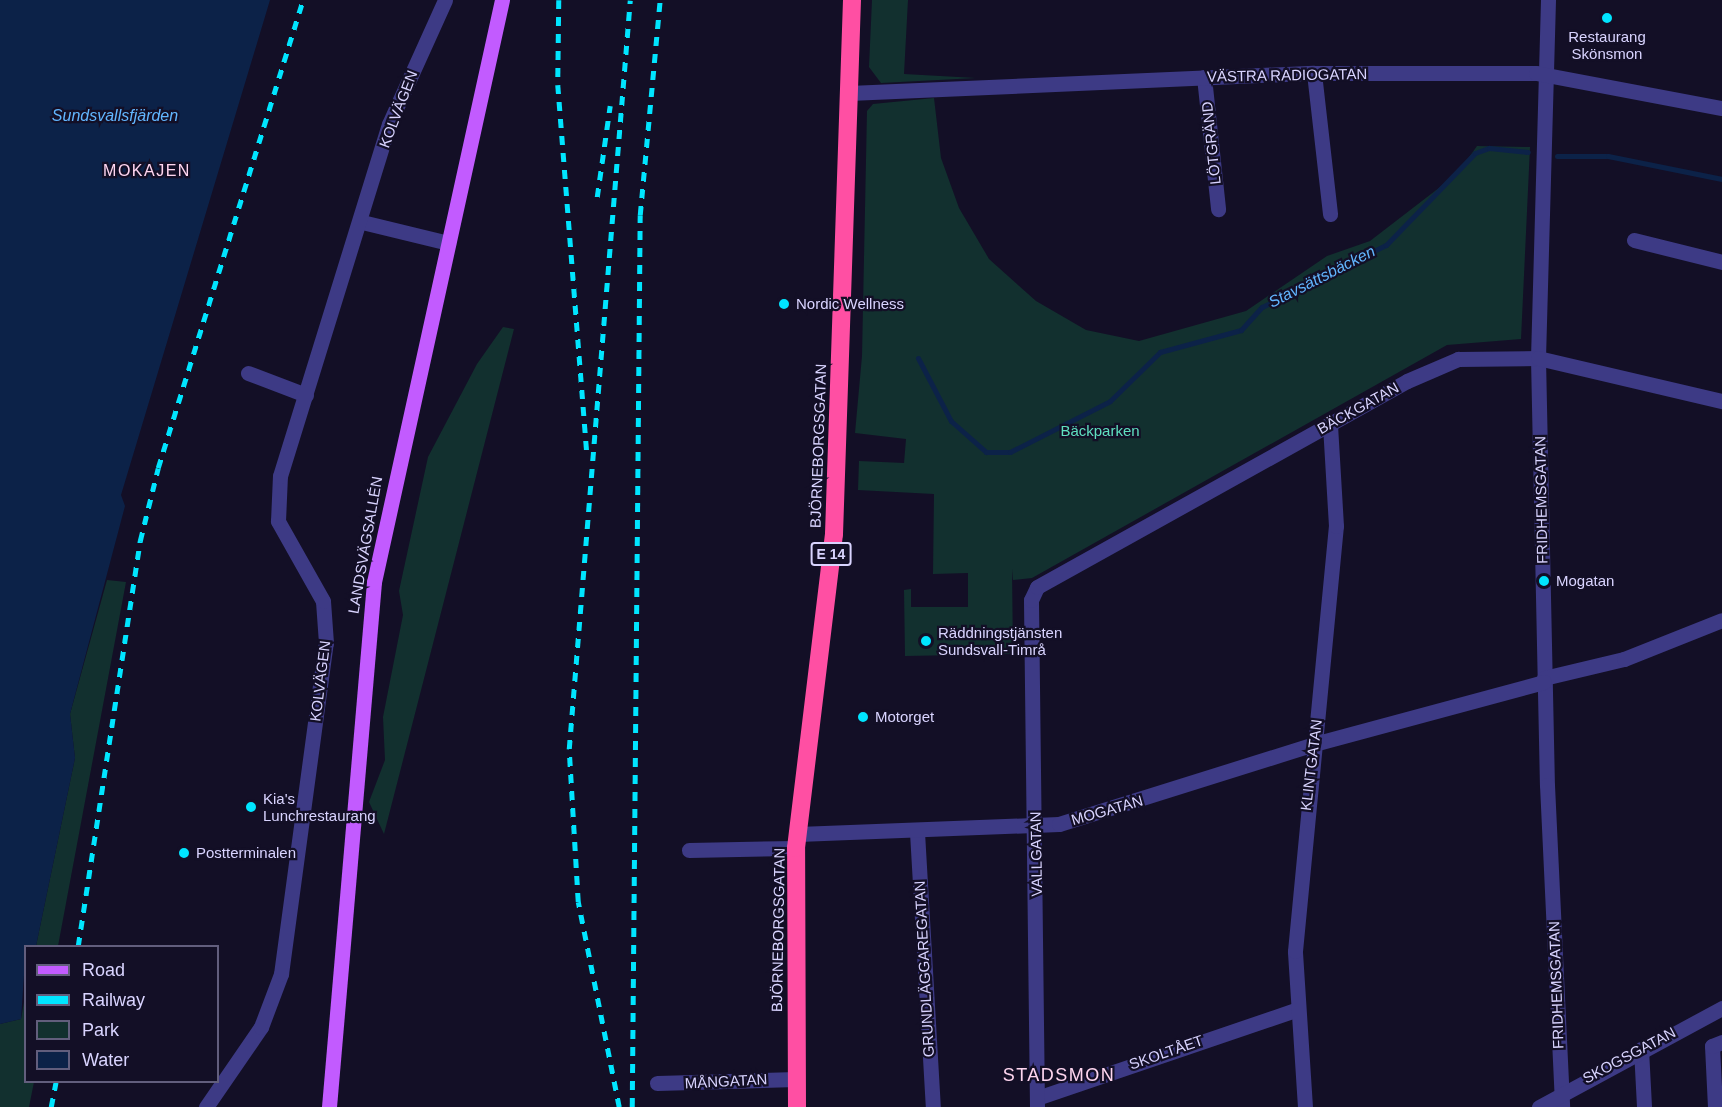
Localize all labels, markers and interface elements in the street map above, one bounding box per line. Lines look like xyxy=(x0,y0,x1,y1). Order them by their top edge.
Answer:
marker: Restaurang Skönsmon xyxy=(1600,11,1614,25)
place label: Restaurang Skönsmon xyxy=(1568,27,1646,62)
street label: VÄSTRA RADIOGATAN xyxy=(1206,65,1368,85)
street label: KOLVÄGEN xyxy=(375,68,421,150)
street label: LÖTGRÄND xyxy=(1198,101,1224,185)
water label: Sundsvallsfjärden xyxy=(52,106,178,126)
district label: MOKAJEN xyxy=(103,161,191,181)
water label: Stavsättsbäcken xyxy=(1265,242,1379,312)
place label: Nordic Wellness xyxy=(796,295,904,313)
marker: Nordic Wellness xyxy=(777,297,791,311)
street label: BJÖRNEBORGSGATAN xyxy=(806,364,830,528)
street label: BÄCKGATAN xyxy=(1314,378,1402,438)
park label: Bäckparken xyxy=(1060,422,1140,440)
street label: FRIDHEMSGATAN xyxy=(1531,436,1551,564)
street label: LANDSVÄGSALLÉN xyxy=(344,475,386,615)
road number: E 14 xyxy=(810,543,852,565)
place label: Mogatan xyxy=(1556,572,1614,590)
marker: Mogatan xyxy=(1537,574,1551,588)
place label: Räddningstjänsten Sundsvall-Timrå xyxy=(938,623,1062,658)
marker: Räddningstjänsten Sundsvall-Timrå xyxy=(919,634,933,648)
street label: KOLVÄGEN xyxy=(306,639,334,723)
place label: Motorget xyxy=(875,708,934,726)
marker: Motorget xyxy=(856,710,870,724)
street label: KLINTGATAN xyxy=(1296,718,1326,812)
place label: Kia's Lunchrestaurang xyxy=(263,789,376,824)
street label: MOGATAN xyxy=(1069,791,1145,829)
marker: Kia's Lunchrestaurang xyxy=(244,800,258,814)
street label: VALLGATAN xyxy=(1026,811,1046,897)
place label: Postterminalen xyxy=(196,844,296,862)
marker: Postterminalen xyxy=(177,846,191,860)
street label: BJÖRNEBORGSGATAN xyxy=(768,848,788,1012)
street label: GRUNDLÄGGAREGATAN xyxy=(910,880,938,1058)
street label: FRIDHEMSGATAN xyxy=(1545,921,1567,1049)
legend xyxy=(24,945,219,1083)
text: Road xyxy=(82,960,125,980)
text: Railway xyxy=(82,990,145,1010)
text: Park xyxy=(82,1020,119,1040)
street label: SKOGSGATAN xyxy=(1579,1023,1679,1087)
street label: SKOLTÅET xyxy=(1127,1031,1205,1073)
text: Water xyxy=(82,1050,129,1070)
district label: STADSMON xyxy=(1003,1064,1115,1086)
street label: MÅNGATAN xyxy=(684,1070,768,1092)

